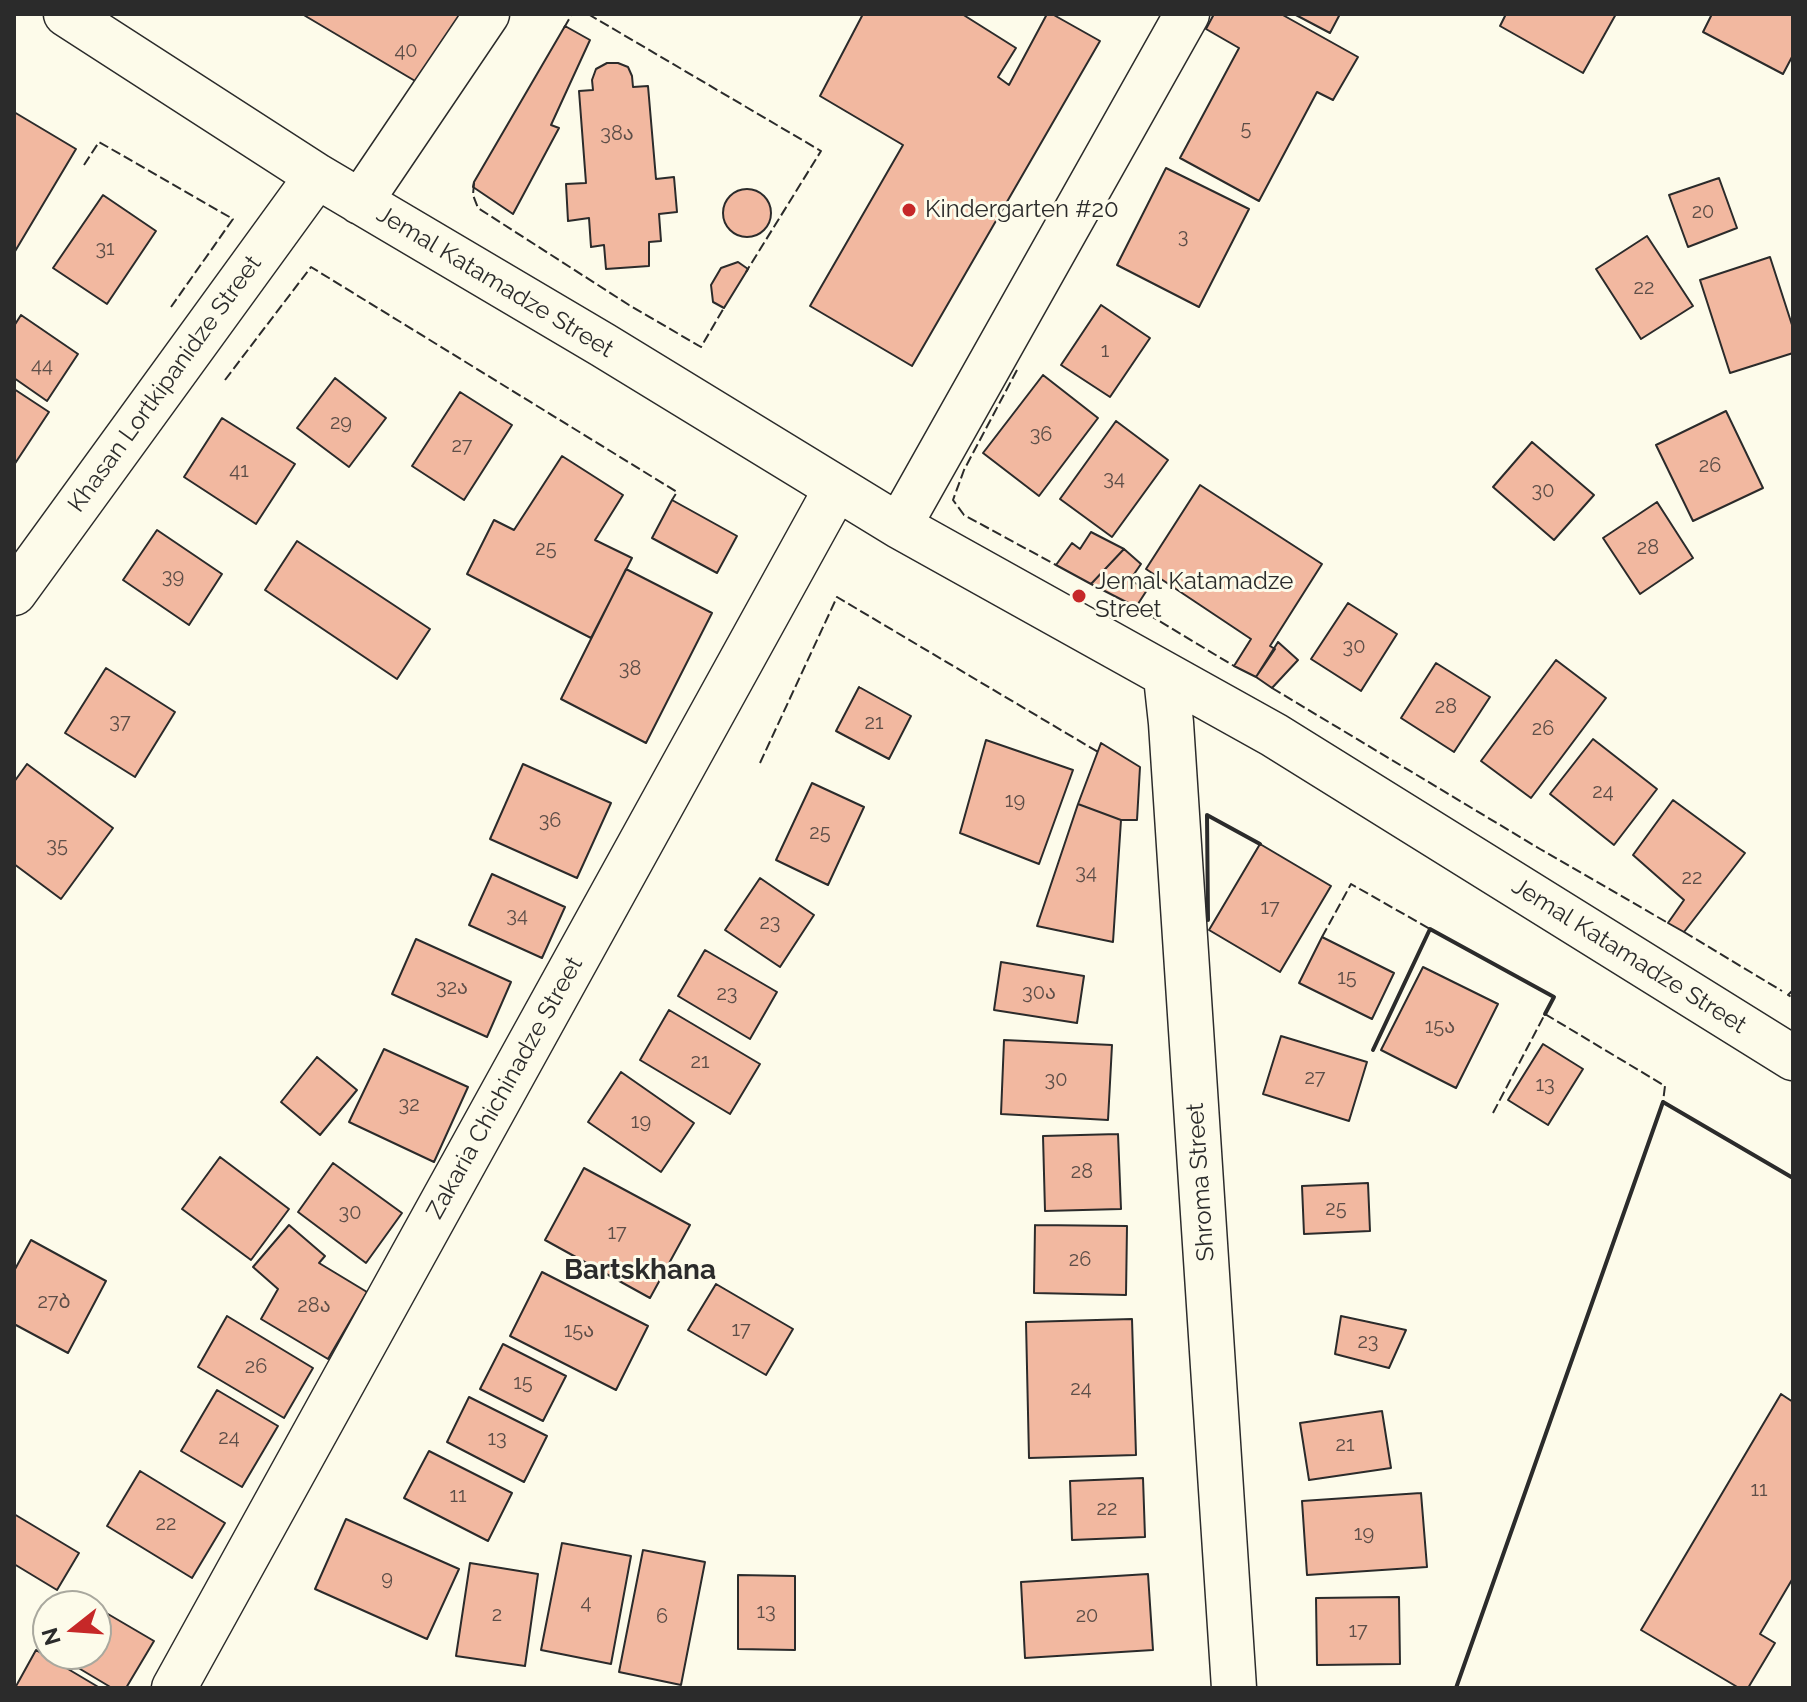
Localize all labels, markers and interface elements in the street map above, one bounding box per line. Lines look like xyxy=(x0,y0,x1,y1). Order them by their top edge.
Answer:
house number: 40 xyxy=(394,39,418,63)
house number: 5 xyxy=(1241,117,1251,141)
house number: 38ა xyxy=(600,122,634,146)
place label: Kindergarten #20 xyxy=(925,196,1119,224)
street label: Jemal Katamadze Street xyxy=(371,200,619,364)
house number: 20 xyxy=(1692,200,1714,224)
marker: Kindergarten #20 xyxy=(900,201,918,219)
house number: 3 xyxy=(1178,225,1188,249)
house number: 31 xyxy=(95,237,115,261)
street label: Khasan Lortkipanidze Street xyxy=(62,250,268,518)
house number: 22 xyxy=(1634,276,1654,300)
house number: 1 xyxy=(1101,339,1109,363)
house number: 44 xyxy=(31,354,53,378)
house number: 29 xyxy=(330,411,352,435)
house number: 36 xyxy=(1030,423,1052,447)
house number: 27 xyxy=(451,434,473,458)
house number: 26 xyxy=(1699,454,1721,478)
house number: 41 xyxy=(229,459,249,483)
house number: 34 xyxy=(1103,467,1125,491)
house number: 30 xyxy=(1532,479,1554,503)
house number: 28 xyxy=(1637,536,1659,560)
house number: 25 xyxy=(535,537,557,561)
house number: 39 xyxy=(162,565,184,589)
place label: Jemal Katamadze Street xyxy=(1095,568,1293,624)
marker: Jemal Katamadze Street xyxy=(1070,587,1088,605)
house number: 30 xyxy=(1343,635,1365,659)
house number: 38 xyxy=(619,657,641,681)
house number: 28 xyxy=(1435,695,1457,719)
house number: 37 xyxy=(109,710,131,734)
house number: 21 xyxy=(865,711,883,735)
house number: 26 xyxy=(1532,717,1554,741)
house number: 24 xyxy=(1592,780,1614,804)
house number: 19 xyxy=(1005,789,1025,813)
house number: 36 xyxy=(539,809,561,833)
house number: 25 xyxy=(809,821,831,845)
house number: 35 xyxy=(46,834,68,858)
house number: 34 xyxy=(1075,861,1097,885)
house number: 22 xyxy=(1682,866,1702,890)
street label: Jemal Katamadze Street xyxy=(1506,872,1752,1040)
house number: 17 xyxy=(1260,896,1280,920)
house number: 34 xyxy=(506,904,528,928)
house number: 23 xyxy=(759,911,781,935)
street label: Zakaria Chichinadze Street xyxy=(421,952,589,1224)
house number: 15 xyxy=(1337,966,1357,990)
house number: 32ა xyxy=(436,976,468,1000)
house number: 30ა xyxy=(1022,981,1056,1005)
house number: 23 xyxy=(716,982,738,1006)
house number: 15ა xyxy=(1425,1015,1455,1039)
house number: 21 xyxy=(691,1050,709,1074)
house number: 27 xyxy=(1304,1066,1326,1090)
house number: 30 xyxy=(1045,1068,1067,1092)
house number: 13 xyxy=(1535,1073,1555,1097)
house number: 32 xyxy=(398,1093,420,1117)
street label: Shroma Street xyxy=(1181,1102,1221,1262)
house number: 19 xyxy=(631,1110,651,1134)
house number: 28 xyxy=(1071,1160,1093,1184)
house number: 25 xyxy=(1325,1197,1347,1221)
house number: 30 xyxy=(339,1201,361,1225)
house number: 17 xyxy=(607,1221,627,1245)
house number: 26 xyxy=(1069,1248,1091,1272)
district label: Bartskhana xyxy=(564,1254,716,1288)
house number: 27ბ xyxy=(37,1290,71,1314)
house number: 28ა xyxy=(297,1294,331,1318)
house number: 17 xyxy=(731,1318,751,1342)
house number: 15ა xyxy=(564,1319,594,1343)
house number: 23 xyxy=(1357,1330,1379,1354)
house number: 26 xyxy=(245,1355,267,1379)
house number: 15 xyxy=(513,1371,533,1395)
house number: 24 xyxy=(1070,1377,1092,1401)
house number: 24 xyxy=(218,1426,240,1450)
house number: 13 xyxy=(487,1427,507,1451)
house number: 21 xyxy=(1336,1433,1354,1457)
house number: 11 xyxy=(1750,1478,1768,1502)
house number: 11 xyxy=(449,1484,467,1508)
house number: 22 xyxy=(1097,1497,1117,1521)
house number: 22 xyxy=(156,1512,176,1536)
house number: 19 xyxy=(1354,1522,1374,1546)
house number: 9 xyxy=(381,1567,393,1591)
north arrow xyxy=(32,1590,112,1670)
house number: 4 xyxy=(581,1591,591,1615)
house number: 13 xyxy=(756,1600,776,1624)
house number: 2 xyxy=(492,1603,502,1627)
house number: 20 xyxy=(1076,1604,1098,1628)
house number: 6 xyxy=(656,1605,668,1629)
house number: 17 xyxy=(1348,1619,1368,1643)
text: N xyxy=(36,1625,66,1648)

